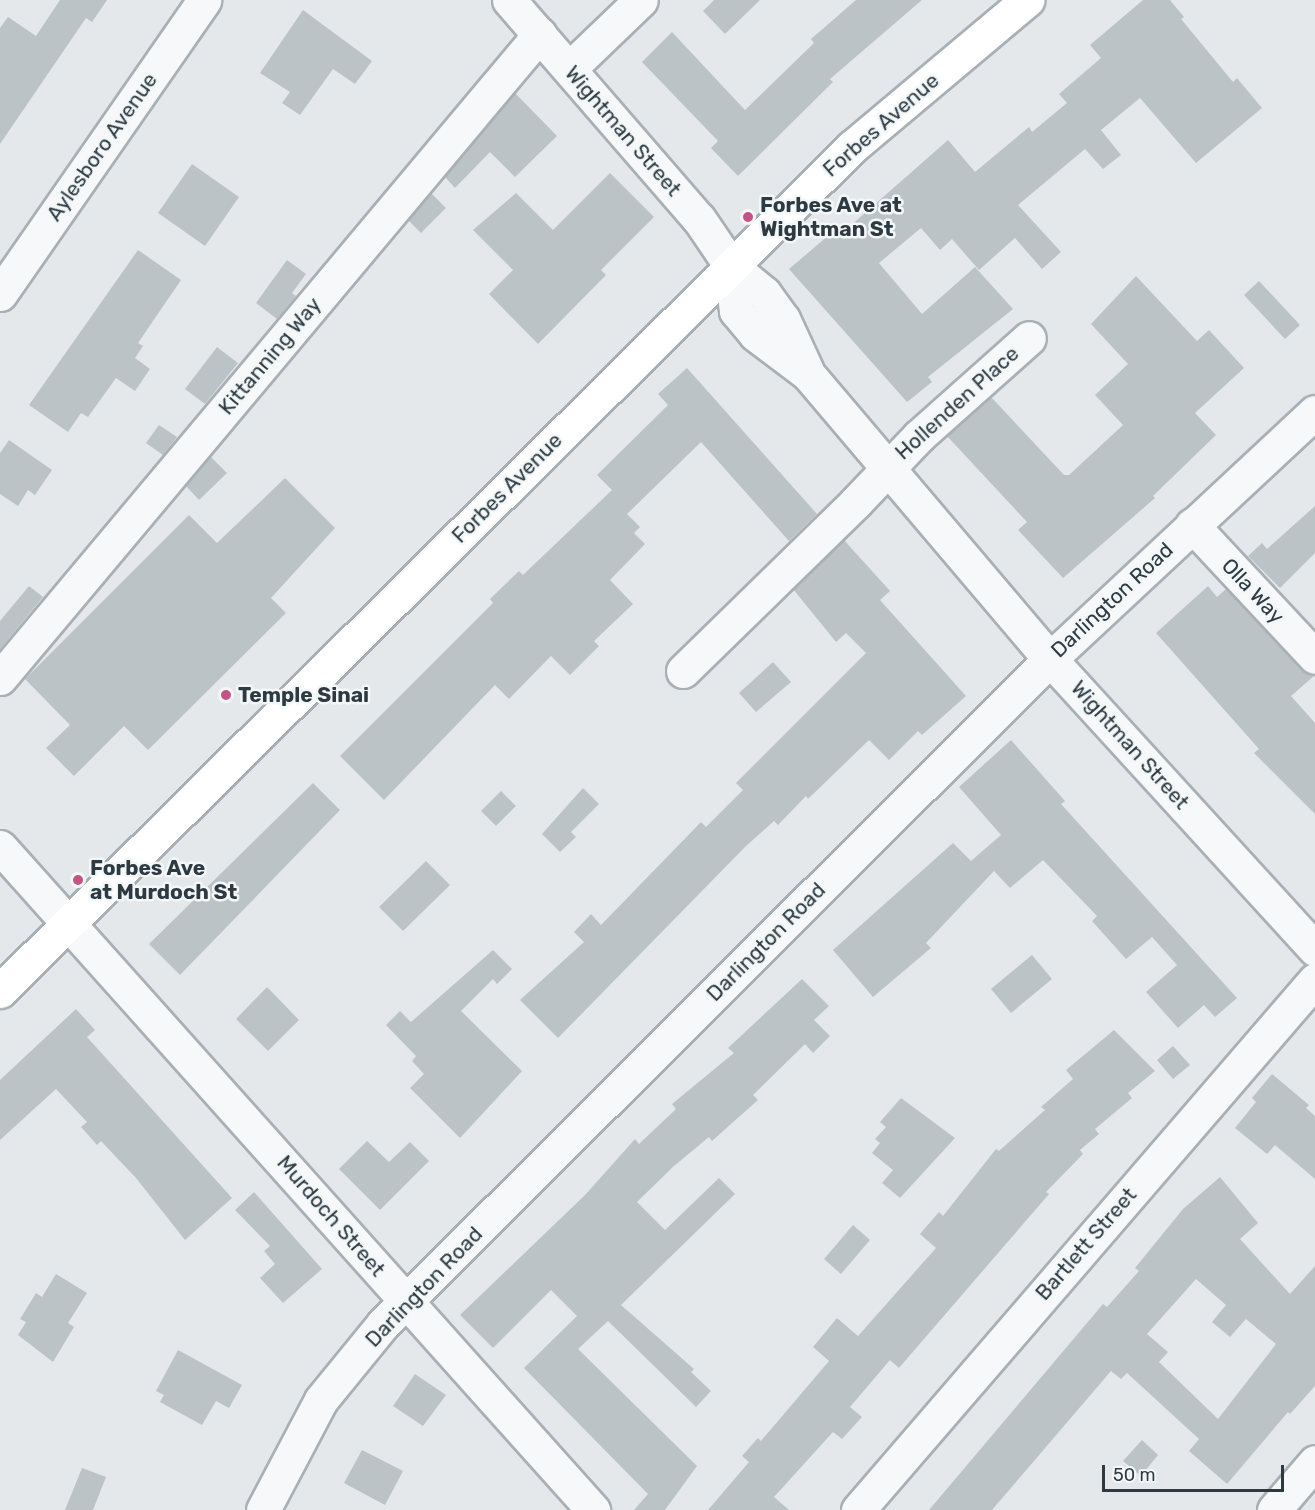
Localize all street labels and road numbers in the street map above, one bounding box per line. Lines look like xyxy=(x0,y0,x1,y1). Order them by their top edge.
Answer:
street label: Wightman Street xyxy=(560,61,686,201)
street label: Aylesboro Avenue xyxy=(41,68,163,226)
street label: Forbes Avenue xyxy=(818,68,944,182)
street label: Kittanning Way xyxy=(213,292,327,420)
street label: Hollenden Place xyxy=(890,341,1024,465)
street label: Forbes Avenue xyxy=(447,428,567,548)
street label: Darlington Road xyxy=(1046,537,1178,663)
street label: Olla Way xyxy=(1216,553,1290,629)
street label: Wightman Street xyxy=(1066,676,1194,814)
street label: Darlington Road xyxy=(701,877,831,1007)
street label: Murdoch Street xyxy=(272,1150,390,1282)
street label: Bartlett Street xyxy=(1030,1183,1142,1305)
street label: Darlington Road xyxy=(360,1222,488,1352)

